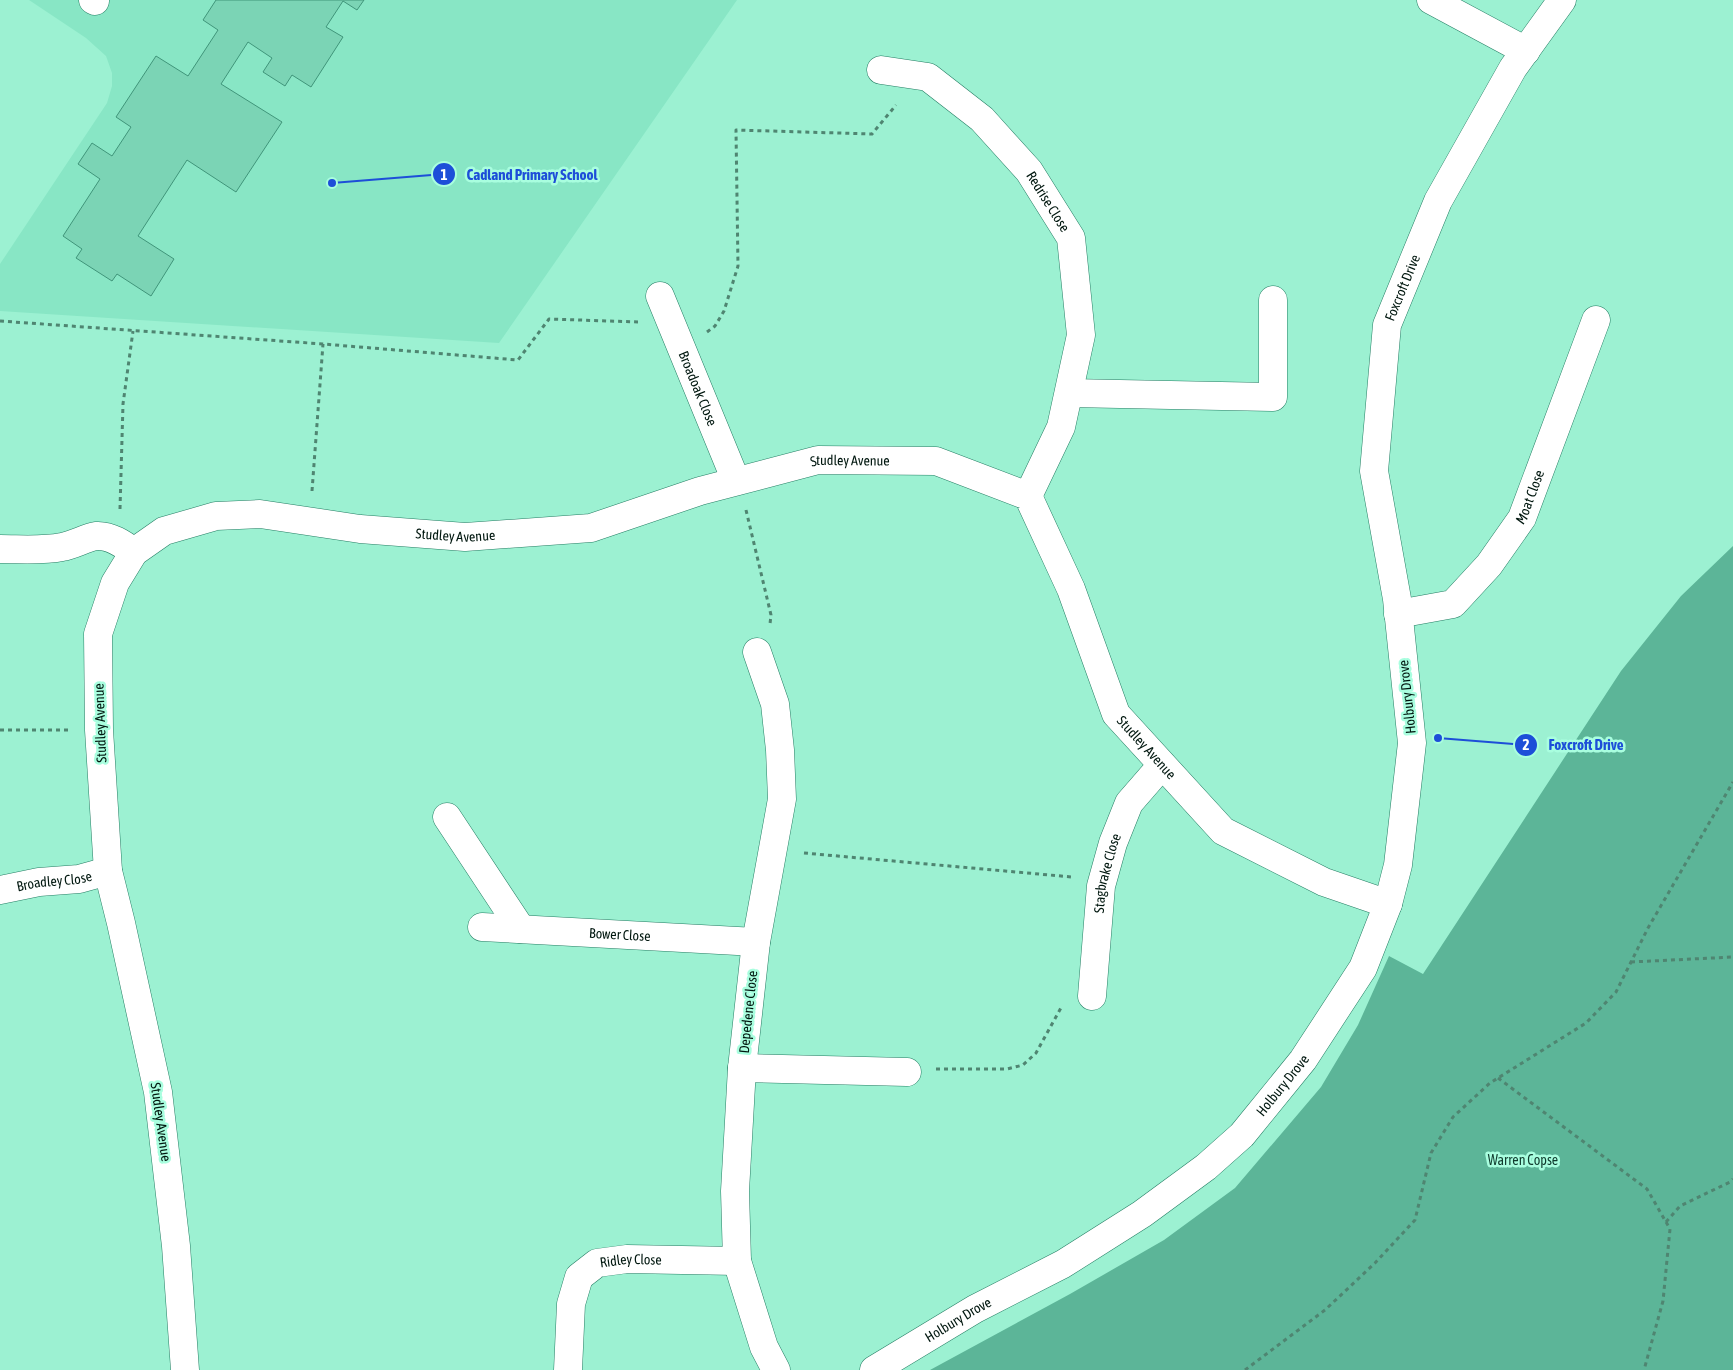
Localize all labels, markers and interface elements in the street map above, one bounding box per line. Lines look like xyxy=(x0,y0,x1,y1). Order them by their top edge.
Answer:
callout: Cadland Primary School xyxy=(431,159,607,189)
text: 1 xyxy=(440,166,448,183)
text: Cadland Primary School xyxy=(466,166,599,183)
street label: Redrise Close xyxy=(1023,168,1073,235)
street label: Foxcroft Drive xyxy=(1382,252,1423,323)
street label: Broadoak Close xyxy=(675,349,721,428)
street label: Studley Avenue xyxy=(808,452,890,470)
street label: Moat Close xyxy=(1512,468,1547,527)
street label: Studley Avenue xyxy=(415,525,496,545)
street label: Holbury Drove xyxy=(1395,659,1419,735)
street label: Studley Avenue xyxy=(91,683,109,763)
street label: Studley Avenue xyxy=(1114,713,1179,782)
callout: Foxcroft Drive xyxy=(1514,730,1634,760)
text: 2 xyxy=(1522,736,1530,753)
text: Foxcroft Drive xyxy=(1548,736,1624,753)
street label: Stagbrake Close xyxy=(1091,831,1124,914)
street label: Broadley Close xyxy=(15,868,94,894)
street label: Bower Close xyxy=(589,925,651,944)
street label: Depedene Close xyxy=(736,970,760,1054)
street label: Holbury Drove xyxy=(1253,1052,1312,1119)
street label: Studley Avenue xyxy=(148,1082,174,1162)
park label: Warren Copse xyxy=(1488,1152,1558,1168)
street label: Ridley Close xyxy=(599,1251,662,1271)
street label: Holbury Drove xyxy=(922,1294,994,1345)

